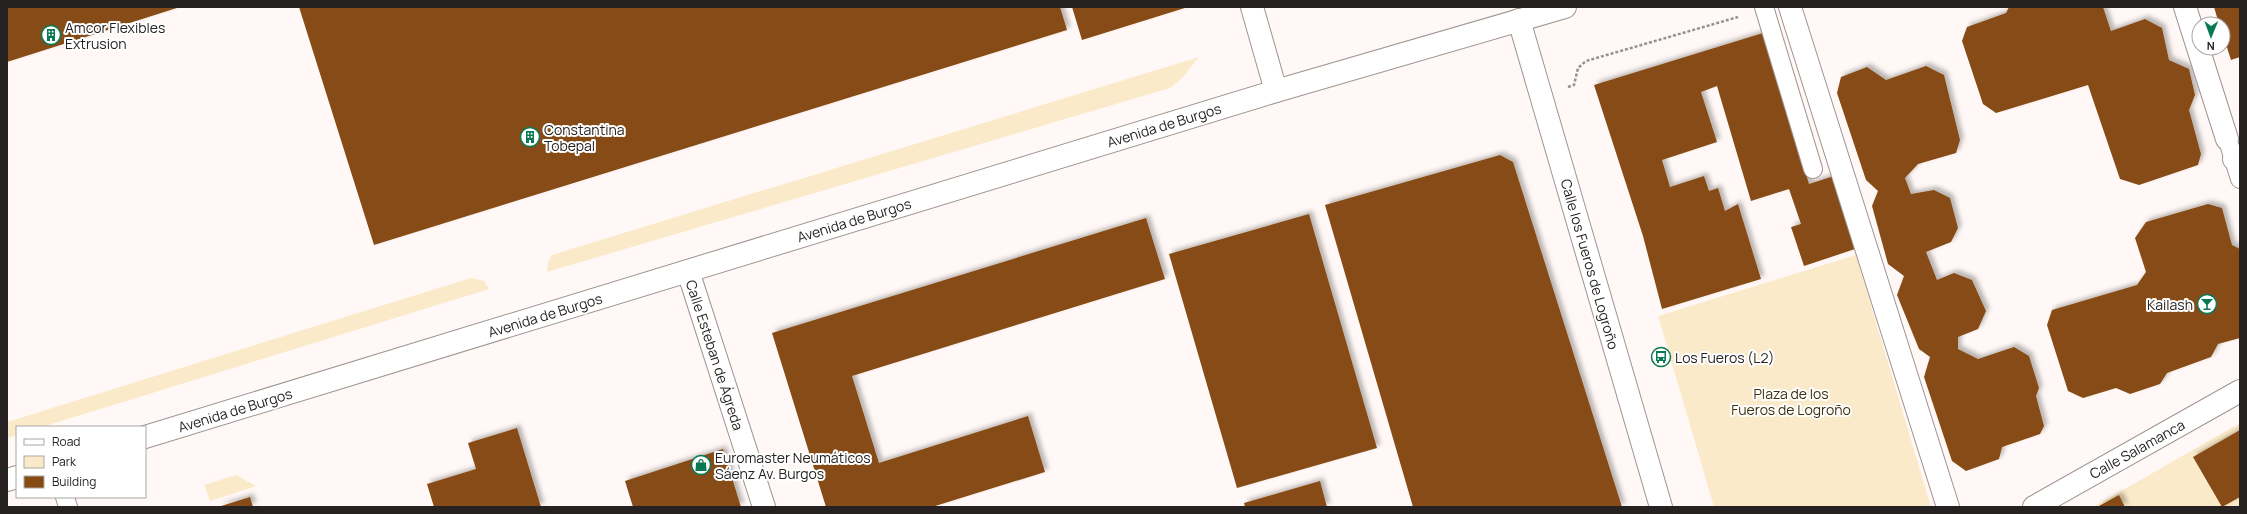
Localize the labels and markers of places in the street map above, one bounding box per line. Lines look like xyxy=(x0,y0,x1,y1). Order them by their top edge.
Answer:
place label: Amcor Flexibles Extrusion xyxy=(65,18,165,53)
building icon: Amcor Flexibles Extrusion xyxy=(40,24,62,46)
place label: Constantina Tobepal xyxy=(544,120,625,155)
building icon: Constantina Tobepal xyxy=(519,126,541,148)
bar icon: Kailash xyxy=(2196,293,2218,315)
place label: Kailash xyxy=(2147,295,2193,314)
bus stop icon: Los Fueros (L2) xyxy=(1650,346,1672,368)
place label: Los Fueros (L2) xyxy=(1675,348,1774,367)
place label: Euromaster Neumáticos Sáenz Av. Burgos xyxy=(715,448,871,483)
shop icon: Euromaster Neumáticos Sáenz Av. Burgos xyxy=(690,454,712,476)

